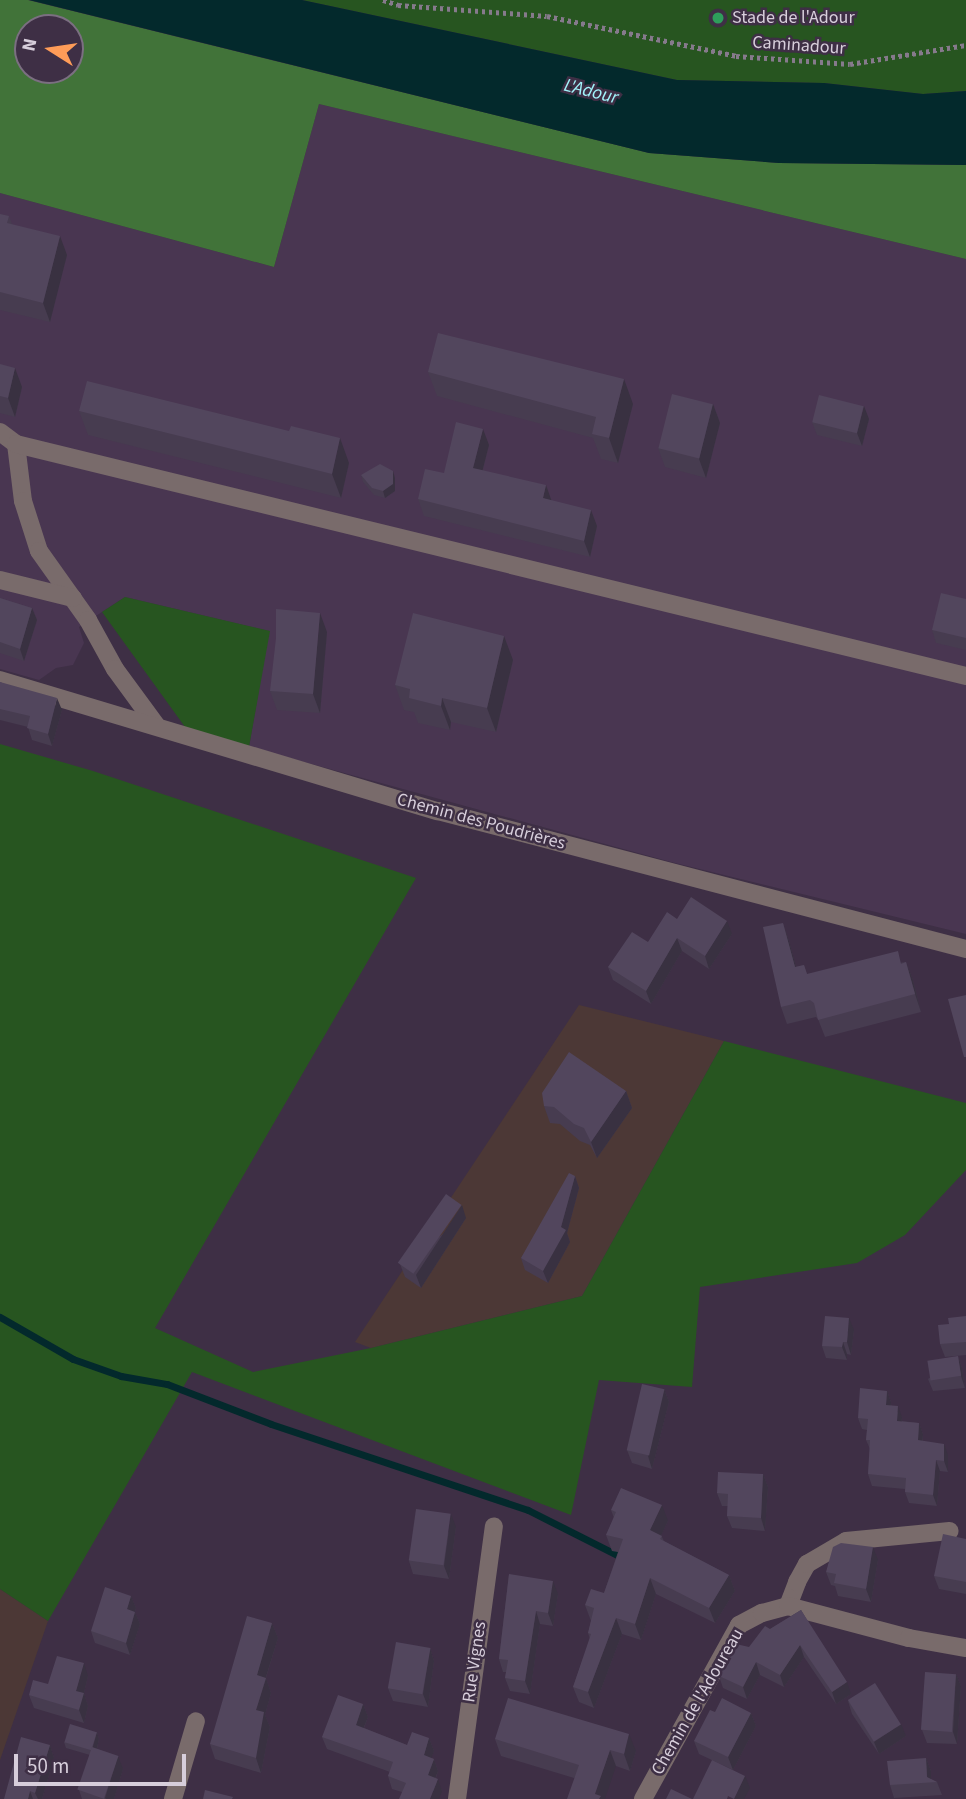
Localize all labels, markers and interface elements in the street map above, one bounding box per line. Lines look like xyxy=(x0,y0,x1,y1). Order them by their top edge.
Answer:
place label: Stade de l'Adour xyxy=(732,7,855,29)
marker: Stade de l'Adour xyxy=(710,10,726,26)
north arrow xyxy=(14,14,84,84)
street label: Caminadour xyxy=(752,32,846,60)
text: N xyxy=(15,36,44,54)
water label: L'Adour xyxy=(561,74,621,110)
street label: Chemin des Poudrières xyxy=(395,789,567,855)
street label: Rue Vignes xyxy=(459,1620,491,1704)
street label: Chemin de l'Adoureau xyxy=(647,1625,749,1779)
scale bar xyxy=(18,1740,189,1784)
text: 50 m xyxy=(27,1751,69,1781)

